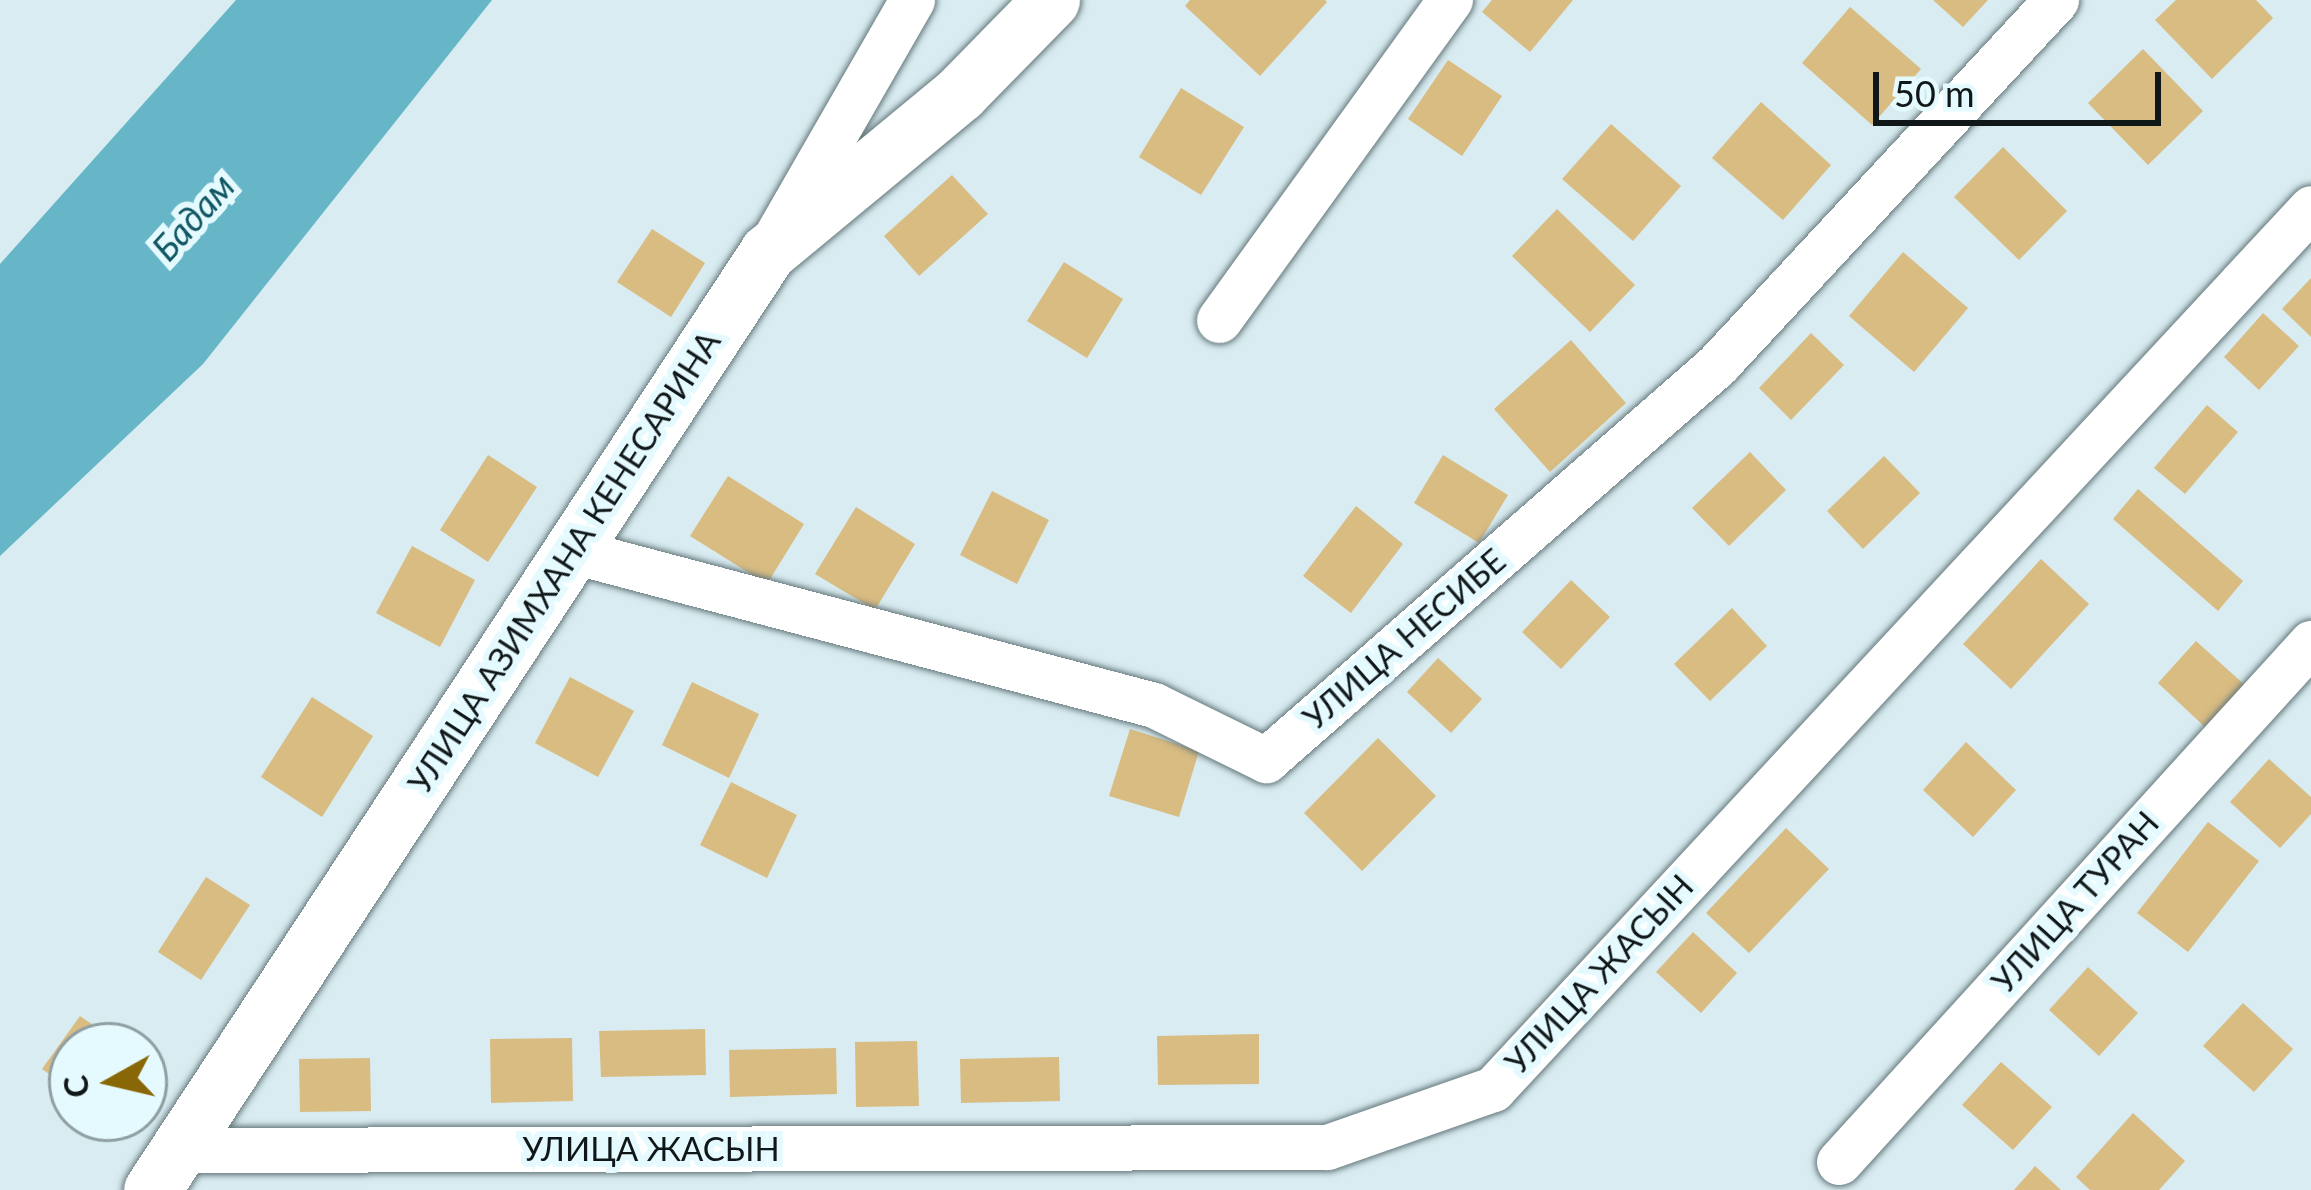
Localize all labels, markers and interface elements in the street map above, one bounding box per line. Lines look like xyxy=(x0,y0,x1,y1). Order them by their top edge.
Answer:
scale bar xyxy=(1879,48,2167,122)
text: 50 m xyxy=(1894,71,1975,115)
water label: Бадам xyxy=(143,165,243,269)
street label: УЛИЦА АЗИМХАНА КЕНЕСАРИНА xyxy=(400,324,728,800)
street label: УЛИЦА НЕСИБЕ xyxy=(1295,540,1513,738)
street label: УЛИЦА ТУРАН xyxy=(1983,803,2167,1001)
street label: УЛИЦА ЖАСЫН xyxy=(1497,866,1701,1082)
north arrow xyxy=(48,1022,168,1142)
text: С xyxy=(54,1073,97,1100)
street label: УЛИЦА ЖАСЫН xyxy=(522,1129,780,1169)

